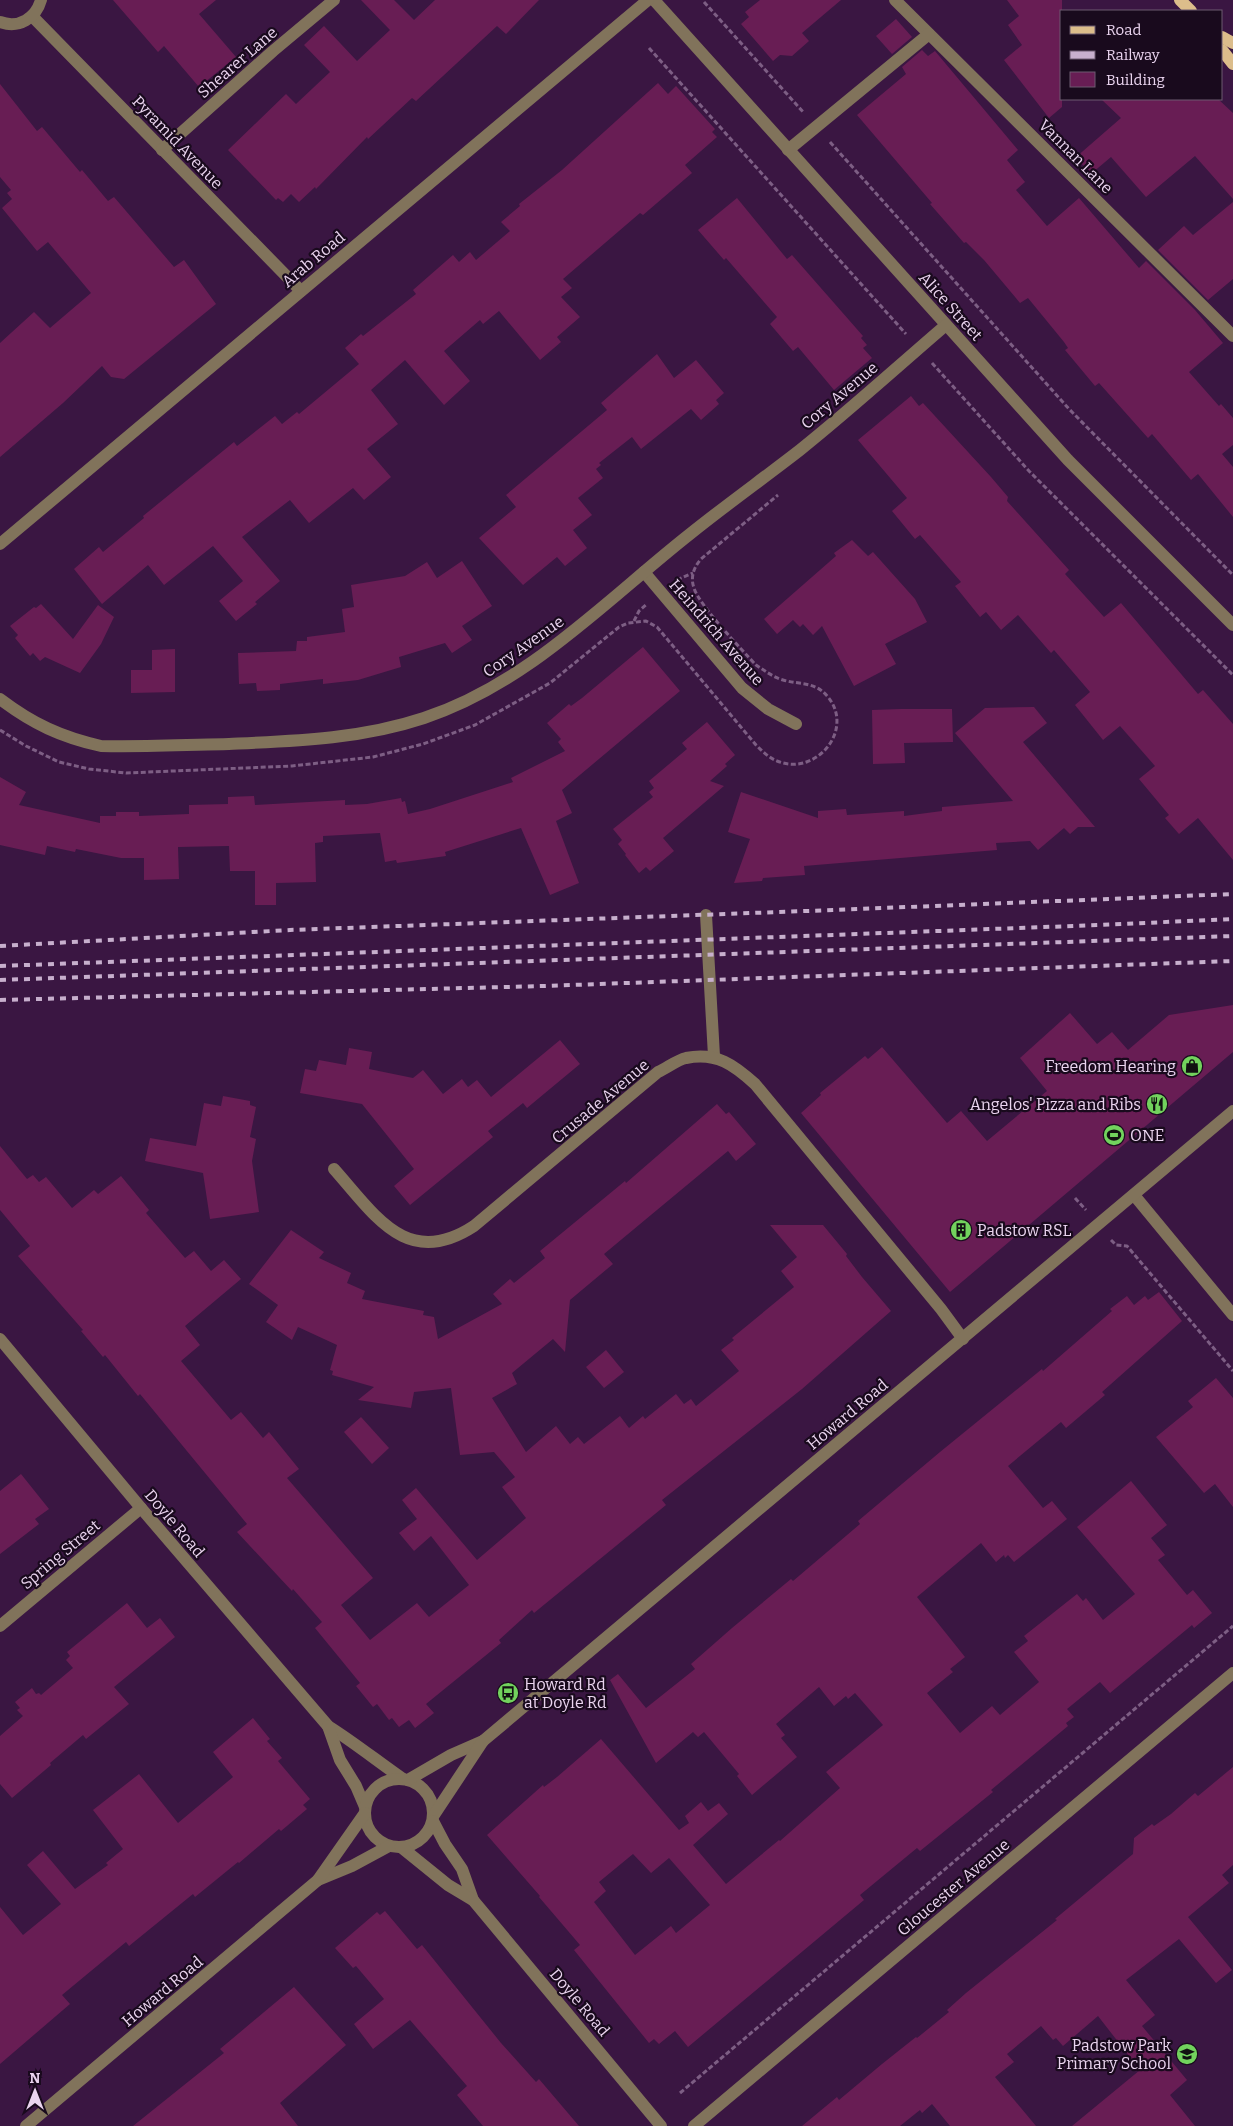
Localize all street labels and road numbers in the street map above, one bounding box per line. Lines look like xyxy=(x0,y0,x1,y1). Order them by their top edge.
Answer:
street label: Shearer Lane xyxy=(194,23,281,102)
street label: Pyramid Avenue xyxy=(128,92,227,193)
street label: Vannan Lane xyxy=(1035,115,1117,197)
street label: Arab Road xyxy=(278,227,349,291)
street label: Alice Street xyxy=(915,268,986,345)
street label: Cory Avenue xyxy=(797,358,882,433)
street label: Heindrich Avenue xyxy=(665,575,768,689)
street label: Cory Avenue xyxy=(479,612,567,681)
street label: Crusade Avenue xyxy=(548,1055,653,1148)
street label: Howard Road xyxy=(803,1375,892,1454)
street label: Doyle Road xyxy=(141,1486,209,1562)
street label: Spring Street xyxy=(17,1516,104,1593)
street label: Gloucester Avenue xyxy=(893,1835,1013,1940)
street label: Howard Road xyxy=(118,1952,207,2031)
street label: Doyle Road xyxy=(546,1965,614,2041)

